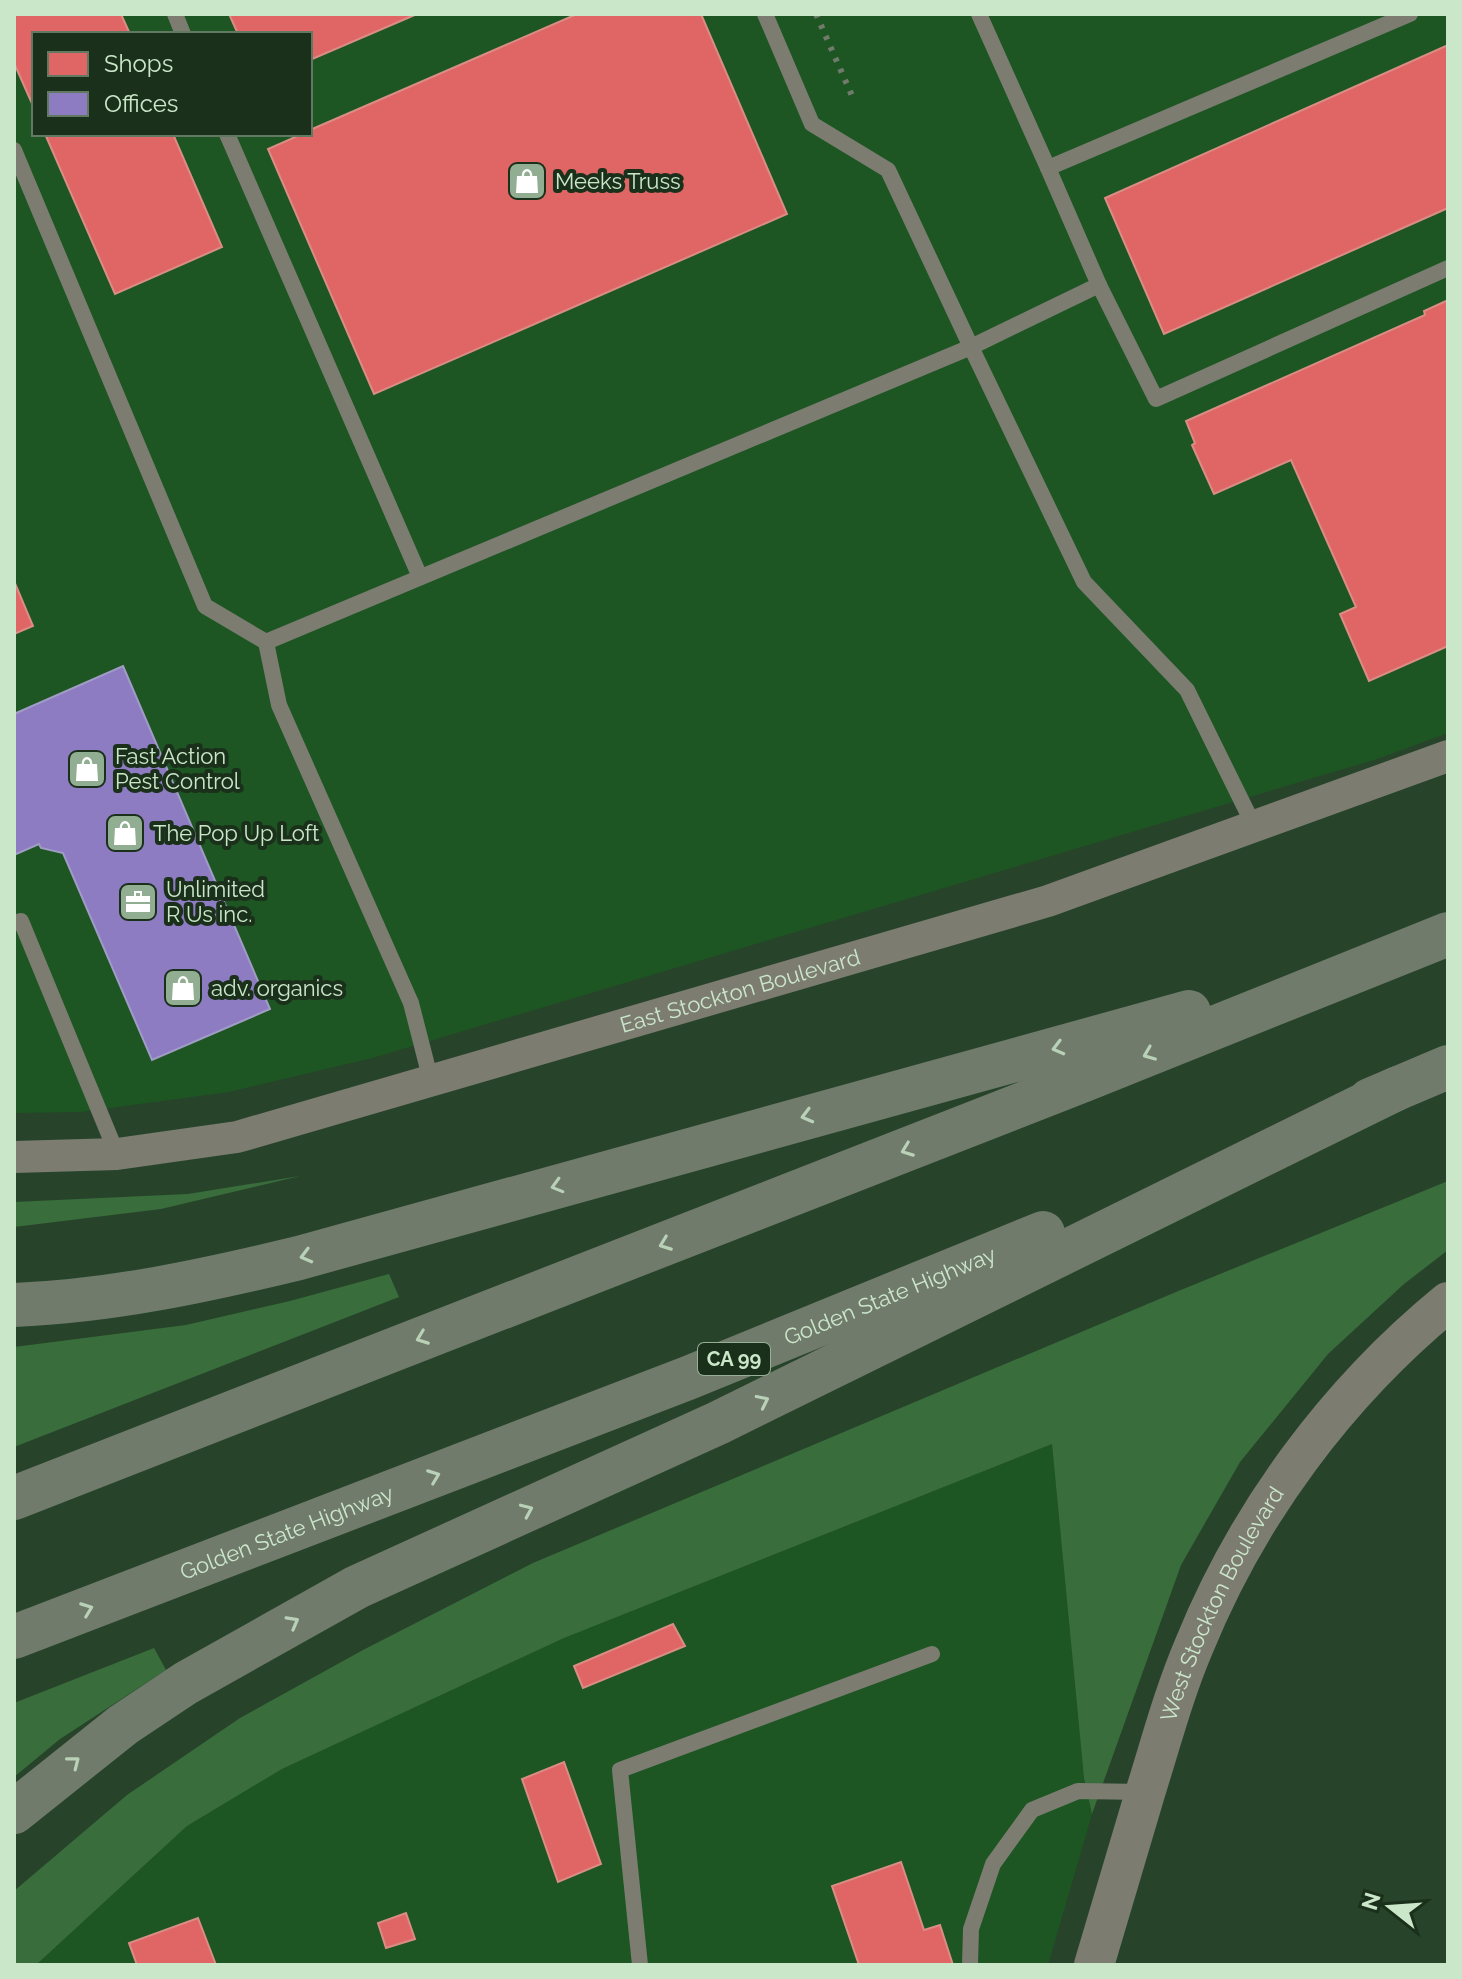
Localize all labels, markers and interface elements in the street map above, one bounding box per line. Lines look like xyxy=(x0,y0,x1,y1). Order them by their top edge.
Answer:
legend xyxy=(32,32,312,136)
text: Shops xyxy=(104,49,173,78)
text: Offices xyxy=(104,89,178,118)
shop icon: Meeks Truss xyxy=(506,160,548,202)
place label: Meeks Truss xyxy=(555,168,681,194)
place label: Fast Action Pest Control xyxy=(115,743,240,794)
shop icon: Fast Action Pest Control xyxy=(66,748,108,790)
shop icon: The Pop Up Loft xyxy=(104,812,146,854)
place label: The Pop Up Loft xyxy=(153,820,320,846)
place label: Unlimited R Us inc. xyxy=(166,876,265,927)
office icon: Unlimited R Us inc. xyxy=(117,881,159,923)
street label: East Stockton Boulevard xyxy=(617,943,863,1038)
shop icon: adv. organics xyxy=(162,967,204,1009)
place label: adv. organics xyxy=(211,975,343,1001)
one-way arrow xyxy=(1052,1039,1066,1056)
one-way arrow xyxy=(1143,1045,1157,1061)
one-way arrow xyxy=(801,1106,814,1123)
one-way arrow xyxy=(901,1140,915,1156)
one-way arrow xyxy=(550,1177,564,1193)
one-way arrow xyxy=(659,1234,673,1251)
street label: Golden State Highway xyxy=(780,1241,1000,1350)
one-way arrow xyxy=(300,1247,314,1264)
one-way arrow xyxy=(416,1329,430,1345)
road number: CA 99 xyxy=(698,1343,770,1375)
one-way arrow xyxy=(755,1395,770,1410)
one-way arrow xyxy=(426,1469,440,1486)
street label: Golden State Highway xyxy=(176,1479,397,1585)
street label: West Stockton Boulevard xyxy=(1155,1482,1289,1725)
one-way arrow xyxy=(519,1503,533,1519)
one-way arrow xyxy=(79,1602,93,1619)
one-way arrow xyxy=(284,1616,299,1632)
one-way arrow xyxy=(65,1758,80,1772)
north arrow xyxy=(1350,1867,1430,1947)
text: N xyxy=(1356,1889,1386,1913)

